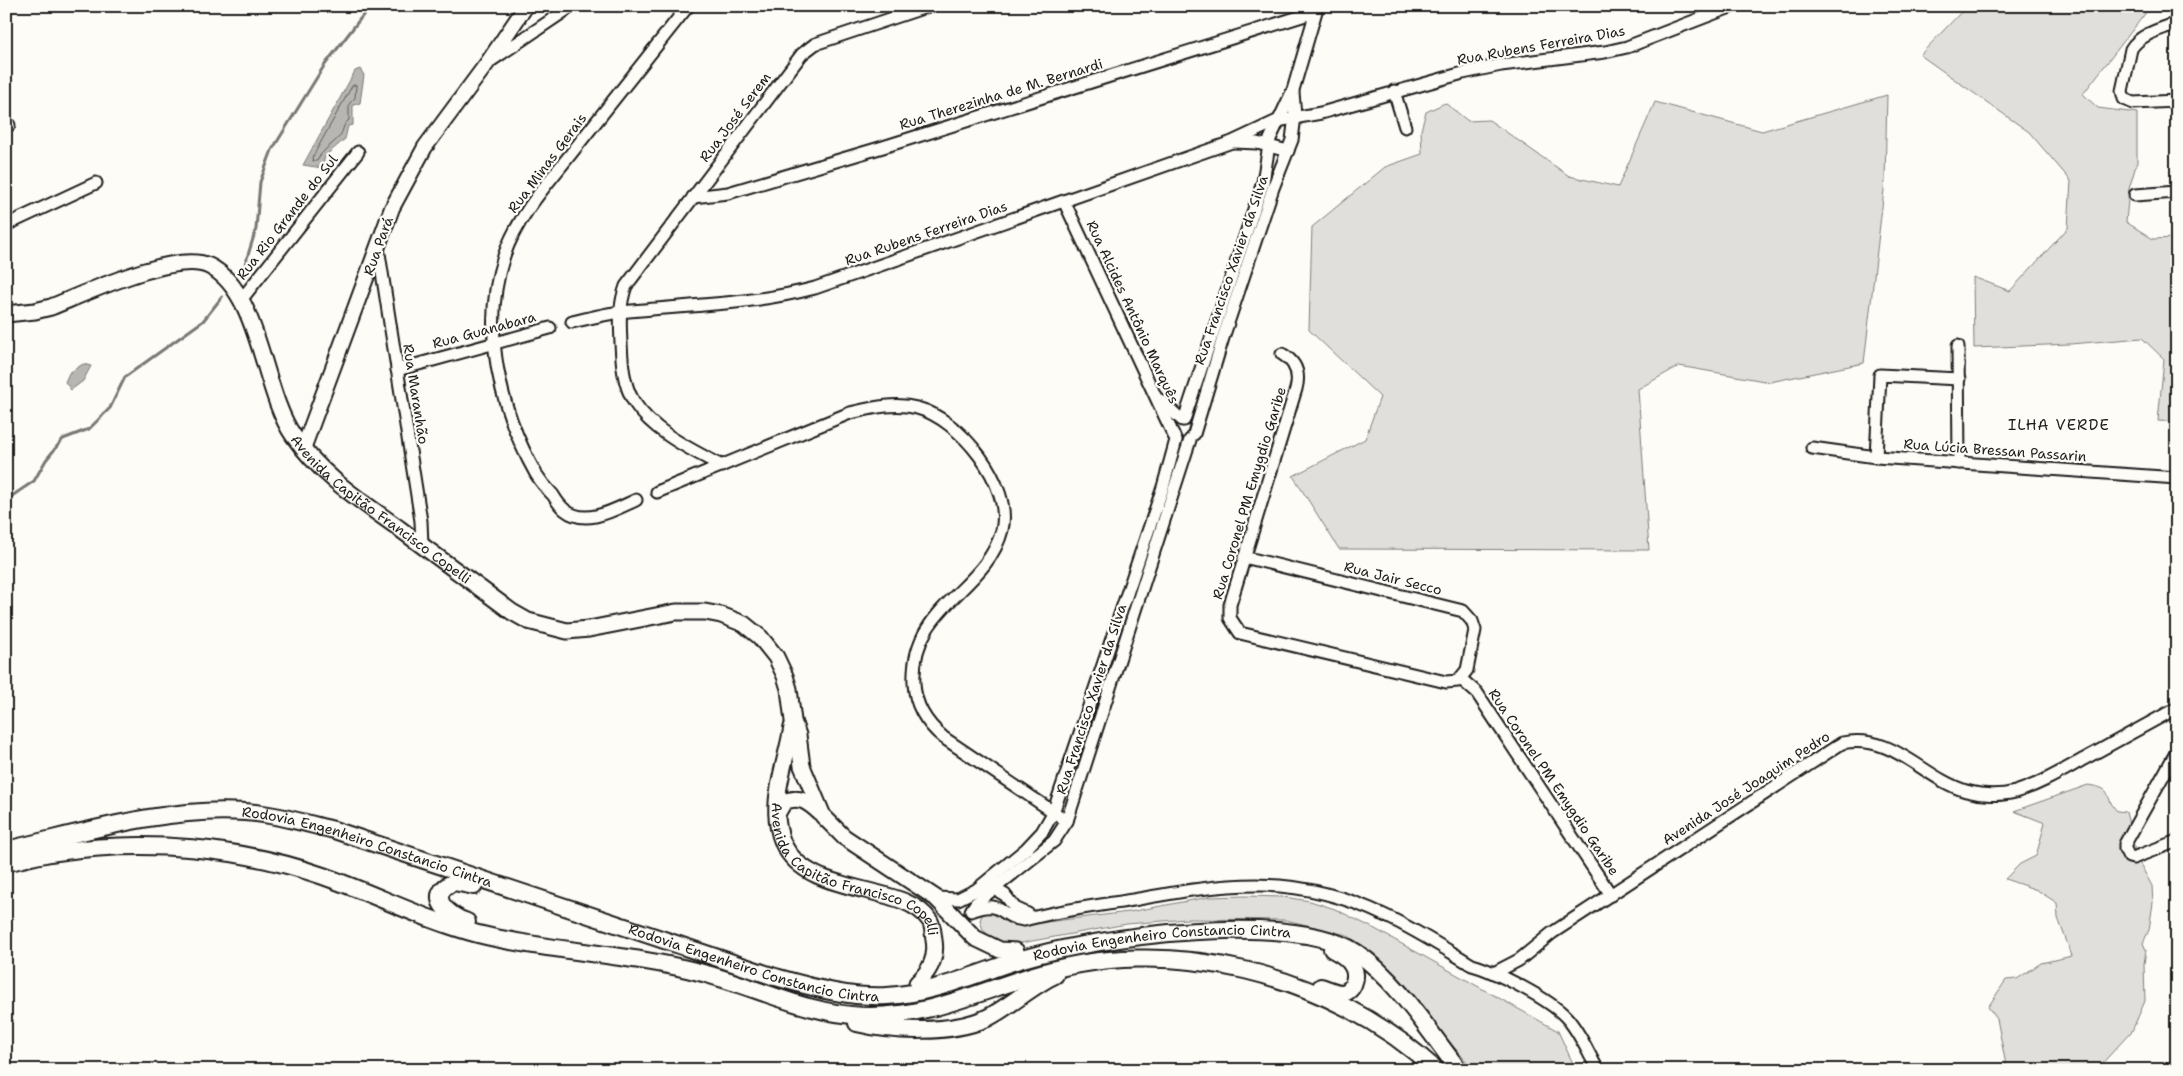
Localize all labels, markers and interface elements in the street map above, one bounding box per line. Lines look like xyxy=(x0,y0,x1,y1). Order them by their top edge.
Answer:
street label: Rua Rubens Ferreira Dias xyxy=(1455,21,1627,69)
street label: Rua Therezinha de M. Bernardi xyxy=(897,54,1105,134)
street label: Rua José Serem xyxy=(695,69,775,165)
street label: Rua Minas Gerais xyxy=(504,110,590,216)
street label: Rua Rio Grande do Sul xyxy=(232,150,342,283)
street label: Rua Francisco Xavier da Silva xyxy=(1190,173,1272,367)
street label: Rua Rubens Ferreira Dias xyxy=(842,197,1010,269)
street label: Rua Pará xyxy=(359,214,397,278)
street label: Rua Alcides Antônio Marquês xyxy=(1083,217,1183,407)
street label: Rua Guanabara xyxy=(430,307,538,352)
street label: Rua Maranhão xyxy=(399,343,433,445)
street label: Rua Coronel PM Emygdio Garibe xyxy=(1208,385,1290,601)
district label: ILHA VERDE xyxy=(2008,415,2110,435)
street label: Avenida Capitão Francisco Copelli xyxy=(287,431,475,588)
street label: Rua Lúcia Bressan Passarin xyxy=(1903,435,2087,465)
street label: Rua Jair Secco xyxy=(1342,557,1444,599)
street label: Rua Francisco Xavier da Silva xyxy=(1052,601,1130,796)
street label: Rua Coronel PM Emygdio Garibe xyxy=(1485,685,1623,879)
street label: Avenida José Joaquim Pedro xyxy=(1659,727,1833,849)
street label: Avenida Capitão Francisco Copelli xyxy=(768,802,942,936)
street label: Rodovia Engenheiro Constancio Cintra xyxy=(241,803,495,891)
street label: Rodovia Engenheiro Constancio Cintra xyxy=(626,920,880,1005)
street label: Rodovia Engenheiro Constancio Cintra xyxy=(1031,921,1292,965)

